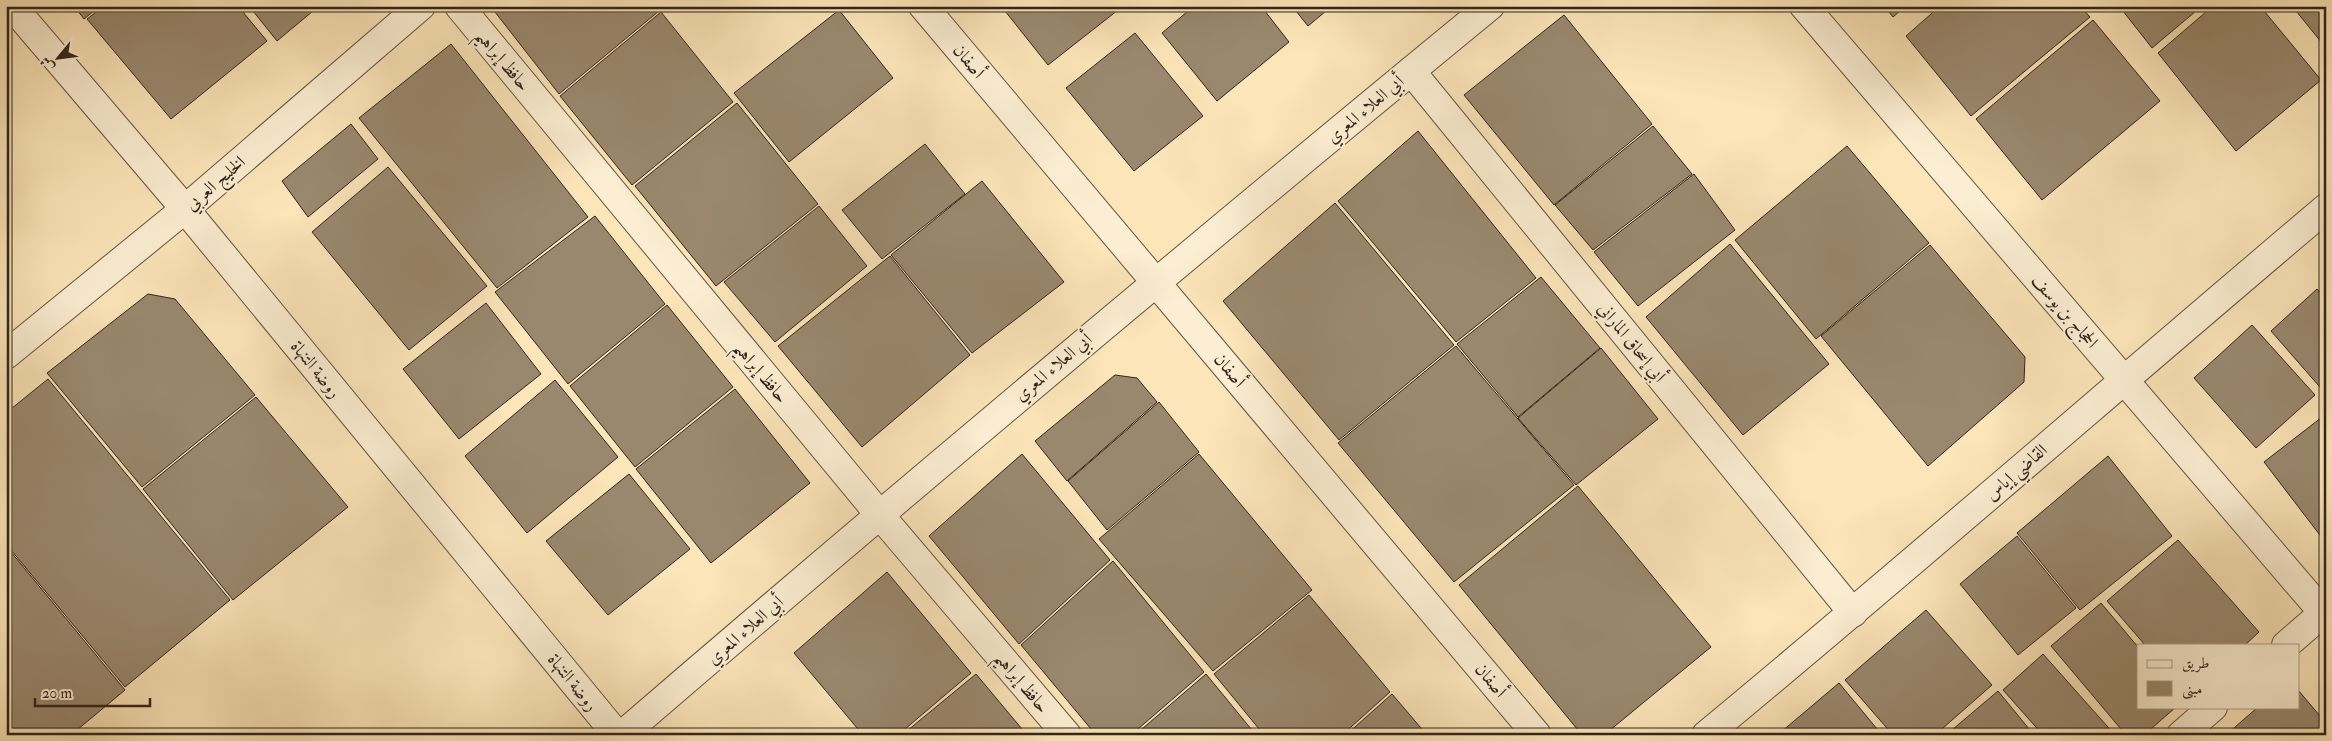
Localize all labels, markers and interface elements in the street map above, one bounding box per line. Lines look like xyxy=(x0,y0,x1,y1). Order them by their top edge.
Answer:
street label: حافظ إبراهيم xyxy=(466,25,535,100)
north arrow xyxy=(32,32,82,82)
street label: أصفان xyxy=(948,38,992,84)
text: ش xyxy=(36,54,58,74)
street label: أبي العلاء المعري xyxy=(1320,68,1412,151)
street label: الخليج العربي xyxy=(180,151,253,219)
street label: الحجاج بن يوسف xyxy=(2023,269,2103,356)
street label: أبي إسحاق الماراني xyxy=(1590,296,1673,390)
street label: أبي العلاء المعري xyxy=(1008,326,1100,409)
street label: روضة التنهاة xyxy=(285,336,346,403)
street label: حافظ إبراهيم xyxy=(724,337,793,412)
street label: أصفان xyxy=(1209,347,1253,393)
street label: القاضي إياس xyxy=(1980,439,2056,510)
street label: أبي العلاء المعري xyxy=(701,589,791,672)
legend xyxy=(2137,644,2300,708)
street label: حافظ إبراهيم xyxy=(985,647,1054,722)
street label: روضة التنهاة xyxy=(542,649,603,716)
text: طريق xyxy=(2182,654,2209,673)
street label: أصفان xyxy=(1470,657,1514,703)
scale bar xyxy=(35,676,150,708)
text: مبنى xyxy=(2182,680,2202,700)
text: 20 m xyxy=(42,684,72,703)

